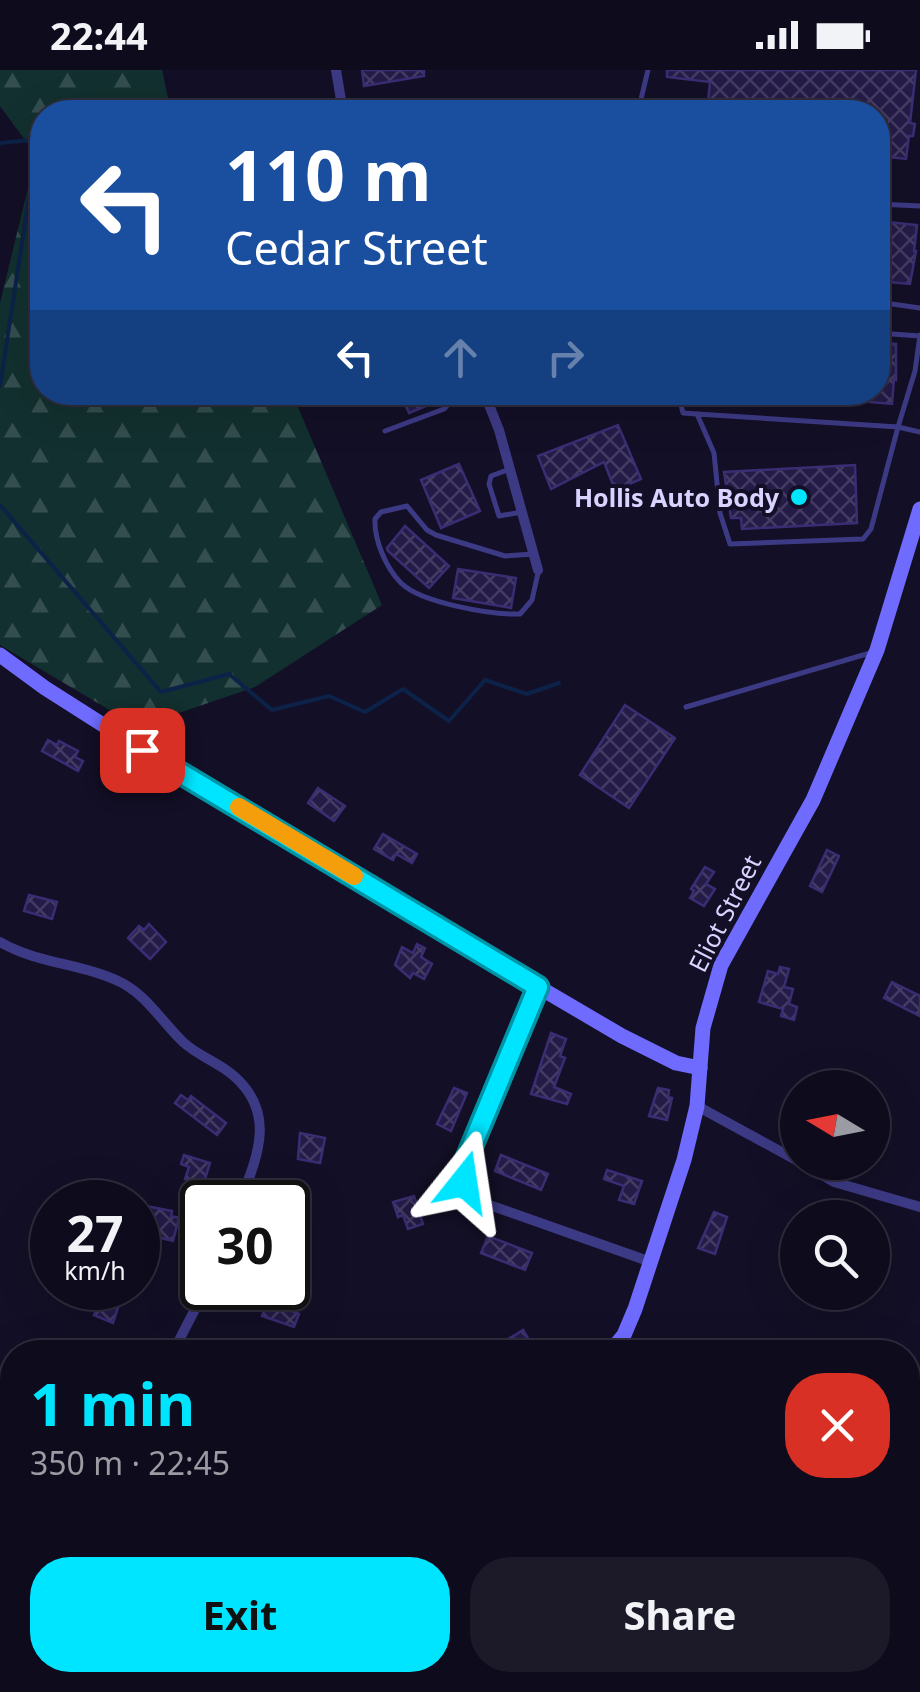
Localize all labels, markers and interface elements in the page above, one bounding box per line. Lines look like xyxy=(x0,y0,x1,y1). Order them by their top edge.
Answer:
text: 22:44 xyxy=(50,9,148,61)
text: 110 m xyxy=(225,126,432,222)
icon: left xyxy=(60,140,190,270)
text: Cedar Street xyxy=(225,217,488,278)
icon: left xyxy=(328,330,383,385)
icon: ahead xyxy=(433,330,488,385)
icon: right xyxy=(538,330,593,385)
place label: Hollis Auto Body xyxy=(574,480,780,514)
marker: Hollis Auto Body xyxy=(788,486,810,508)
pin xyxy=(100,708,185,793)
icon: arrive xyxy=(115,723,170,778)
street label: Eliot Street xyxy=(680,849,768,977)
north arrow xyxy=(780,1070,890,1180)
map controls xyxy=(780,1070,890,1310)
position arrow xyxy=(412,1130,516,1234)
speed limit sign: 30 xyxy=(180,1180,310,1310)
text: 27 xyxy=(66,1199,124,1267)
button: search xyxy=(780,1200,890,1310)
text: km/h xyxy=(64,1253,126,1287)
text: 1 min xyxy=(30,1362,195,1444)
button: close xyxy=(785,1373,890,1478)
text: 350 m · 22:45 xyxy=(30,1441,230,1484)
button: Exit xyxy=(30,1557,450,1672)
button: Share xyxy=(470,1557,890,1672)

